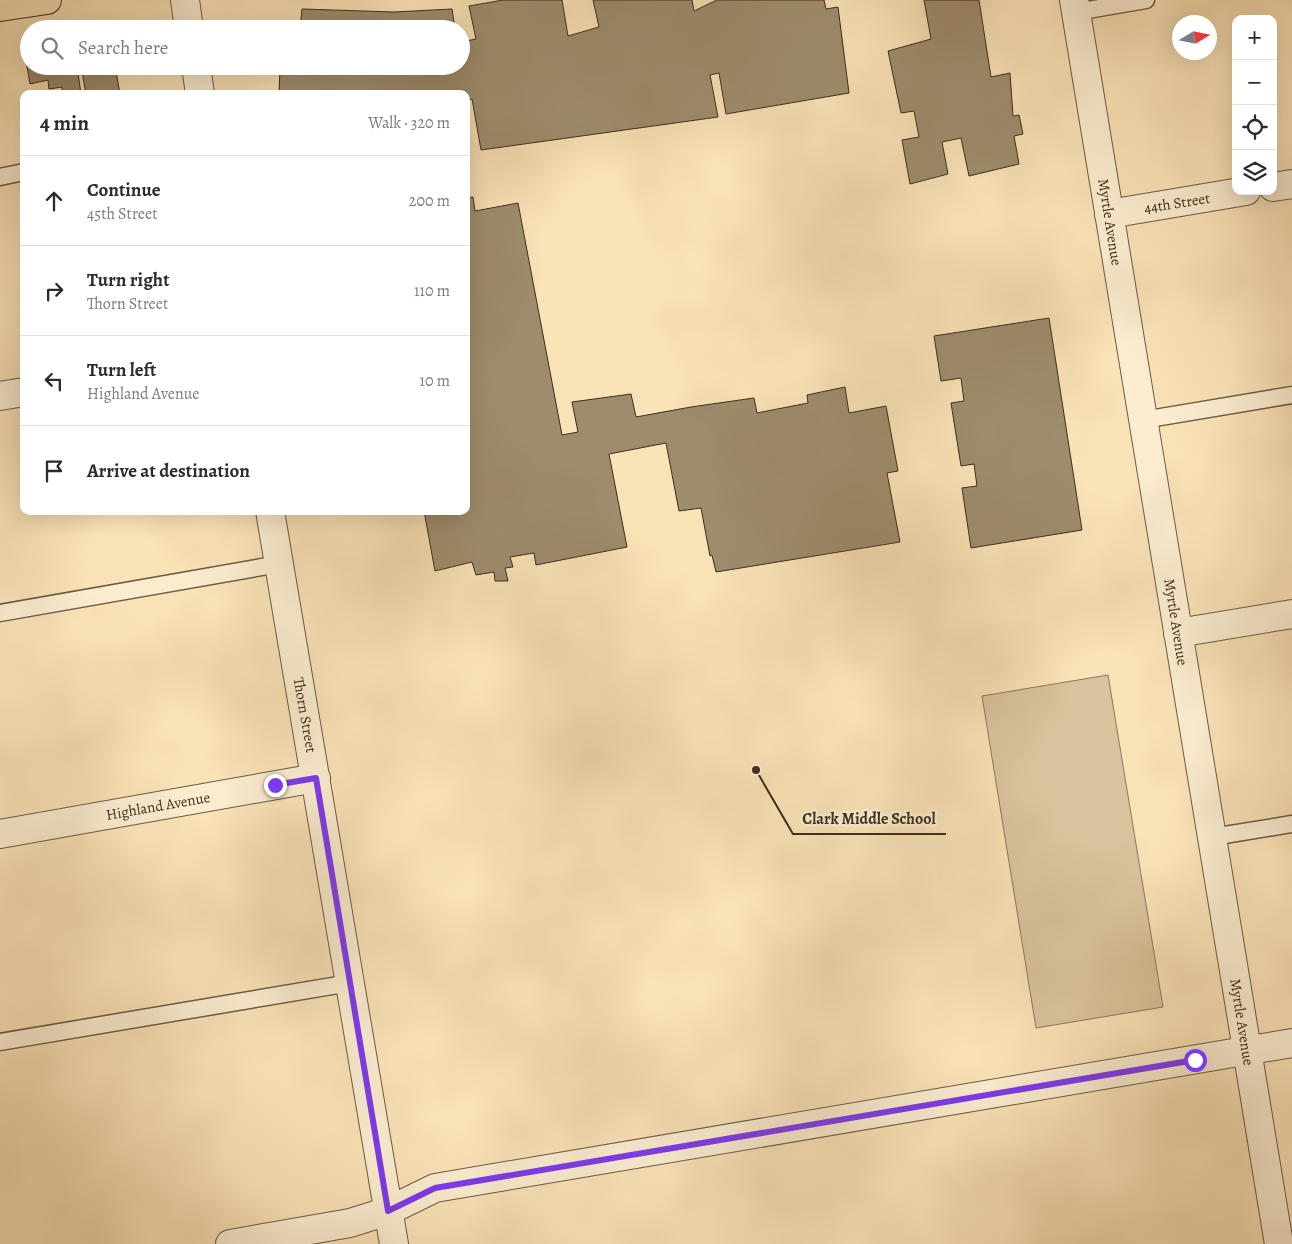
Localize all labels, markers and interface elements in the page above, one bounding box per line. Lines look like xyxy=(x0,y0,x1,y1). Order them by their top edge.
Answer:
north arrow xyxy=(1172,15,1217,60)
map controls xyxy=(1232,15,1277,195)
button: + xyxy=(1232,15,1277,60)
search box xyxy=(20,20,470,75)
icon: search xyxy=(38,34,66,62)
text: Search here xyxy=(78,35,168,61)
button: − xyxy=(1232,60,1277,105)
button: locate xyxy=(1232,105,1277,150)
text: 4 min xyxy=(40,109,89,137)
text: Walk · 320 m xyxy=(368,112,450,134)
button: layers xyxy=(1232,150,1277,195)
text: Continue xyxy=(87,177,161,203)
street label: Myrtle Avenue xyxy=(1093,177,1127,267)
icon: ahead xyxy=(40,187,68,215)
street label: 44th Street xyxy=(1143,188,1211,218)
text: 200 m xyxy=(409,190,450,212)
text: 45th Street xyxy=(87,203,157,225)
text: Turn right xyxy=(87,267,169,293)
icon: right xyxy=(40,277,68,305)
text: 110 m xyxy=(414,280,450,302)
text: Thorn Street xyxy=(87,293,168,315)
text: Turn left xyxy=(87,357,156,383)
icon: left xyxy=(40,367,68,395)
text: 10 m xyxy=(420,370,450,392)
text: Highland Avenue xyxy=(87,383,200,405)
icon: arrive xyxy=(40,457,68,485)
text: Arrive at destination xyxy=(87,458,250,484)
street label: Myrtle Avenue xyxy=(1159,577,1193,667)
street label: Thorn Street xyxy=(289,676,321,754)
route end xyxy=(264,774,287,797)
street label: Highland Avenue xyxy=(104,787,212,825)
callout: Clark Middle School xyxy=(793,803,946,834)
text: Clark Middle School xyxy=(802,808,937,830)
street label: Myrtle Avenue xyxy=(1225,977,1259,1067)
route start xyxy=(1184,1049,1207,1072)

